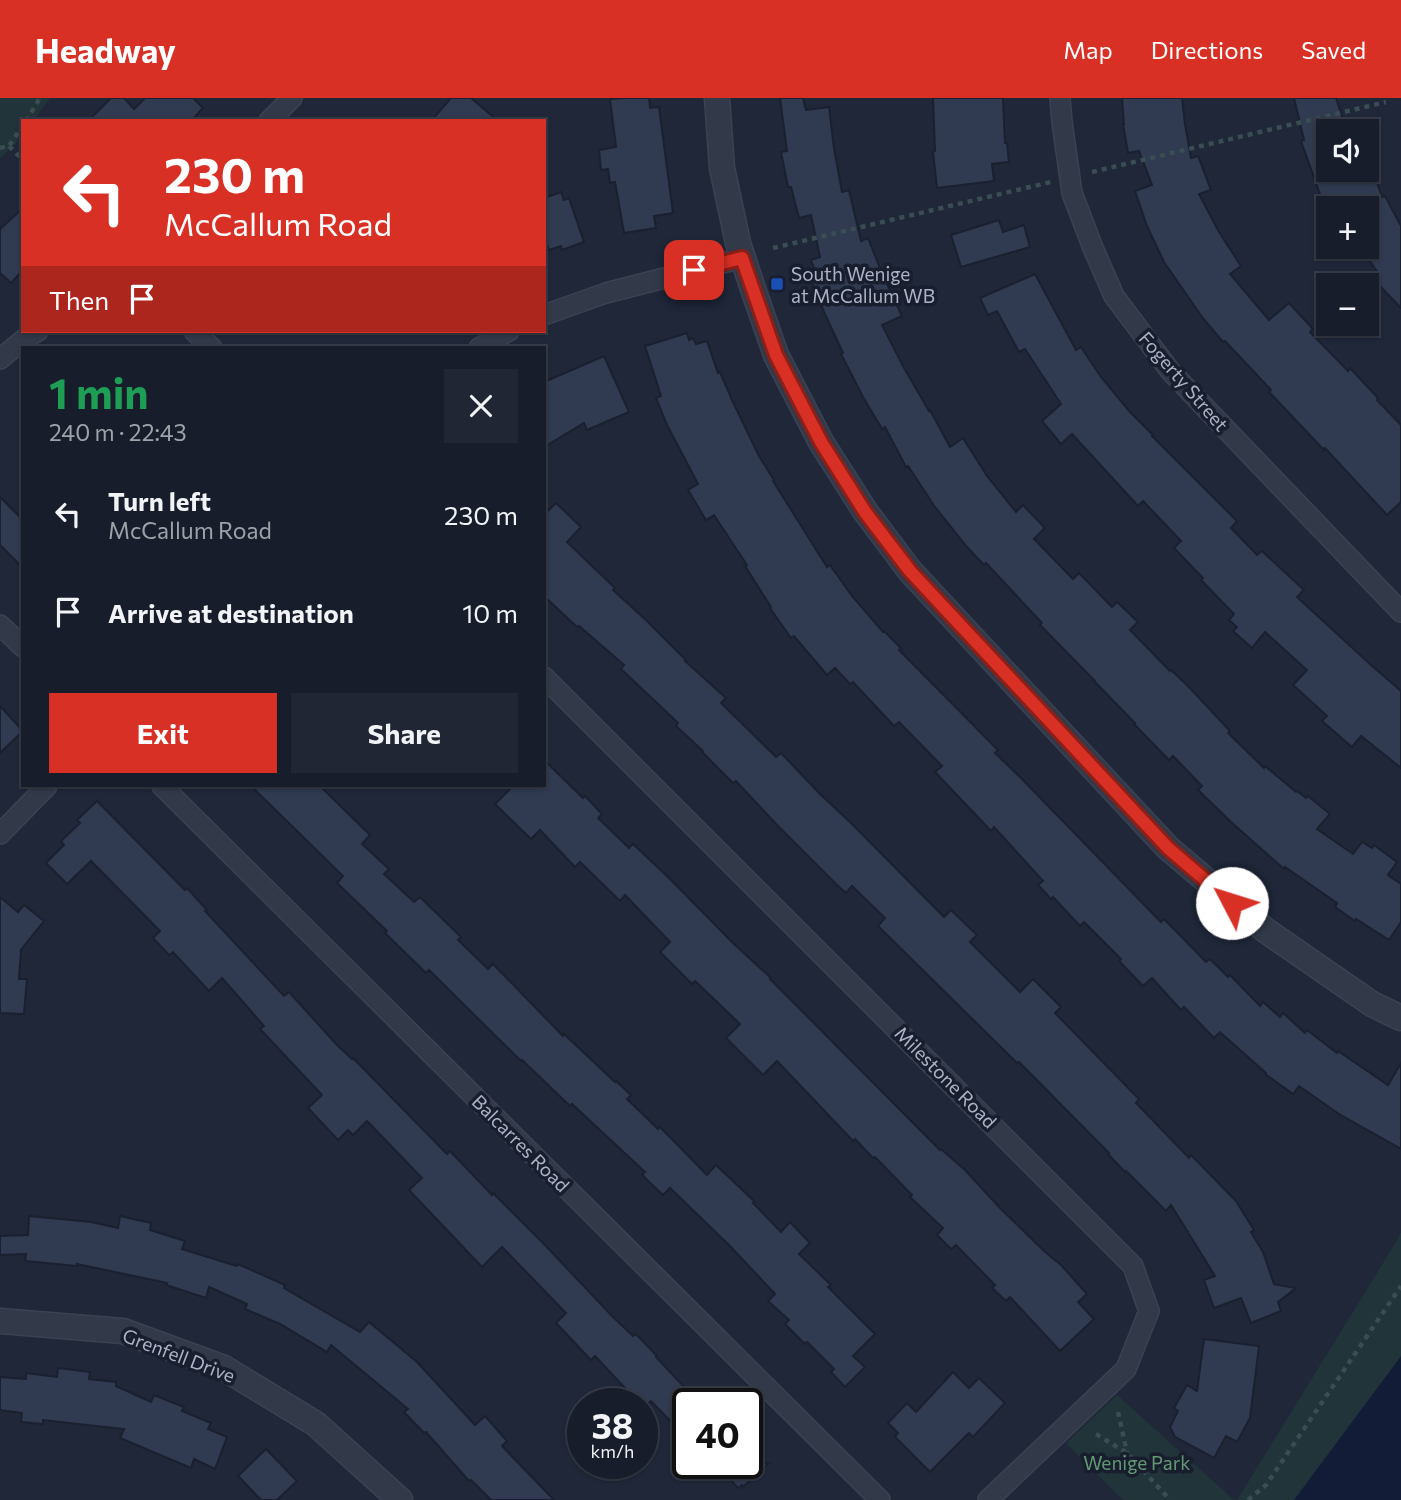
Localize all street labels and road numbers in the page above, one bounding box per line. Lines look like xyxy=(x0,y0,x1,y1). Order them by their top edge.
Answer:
street label: Fogerty Street xyxy=(1134,326,1234,436)
street label: Milestone Road xyxy=(890,1021,1002,1133)
street label: Balcarres Road xyxy=(468,1090,574,1196)
street label: Grenfell Drive xyxy=(120,1323,238,1387)

